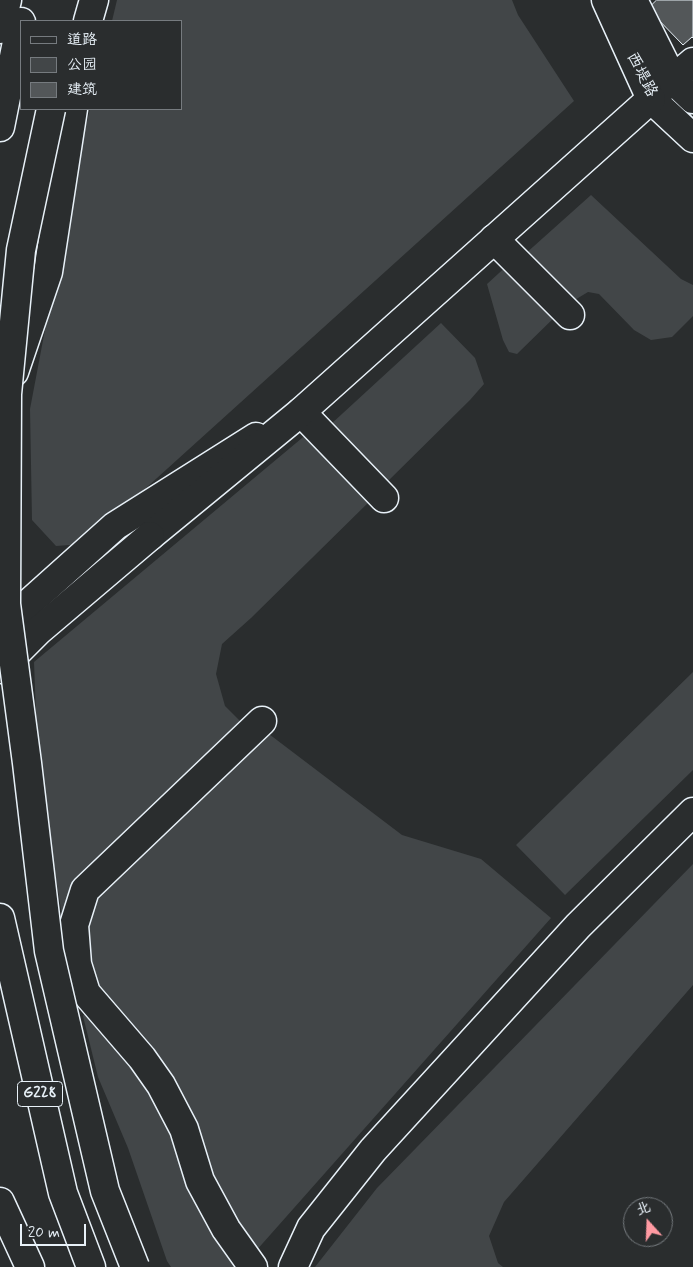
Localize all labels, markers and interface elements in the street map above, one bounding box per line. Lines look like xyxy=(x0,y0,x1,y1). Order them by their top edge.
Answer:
legend xyxy=(20,20,182,110)
text: 道路 xyxy=(67,30,97,50)
street label: 西堤路 xyxy=(622,49,660,101)
text: 公园 xyxy=(67,55,97,75)
text: 建筑 xyxy=(67,80,97,100)
road number: G228 xyxy=(18,1082,62,1106)
north arrow xyxy=(623,1197,673,1247)
text: 北 xyxy=(634,1198,653,1220)
scale bar xyxy=(22,1214,89,1246)
text: 20 m xyxy=(28,1223,60,1243)

